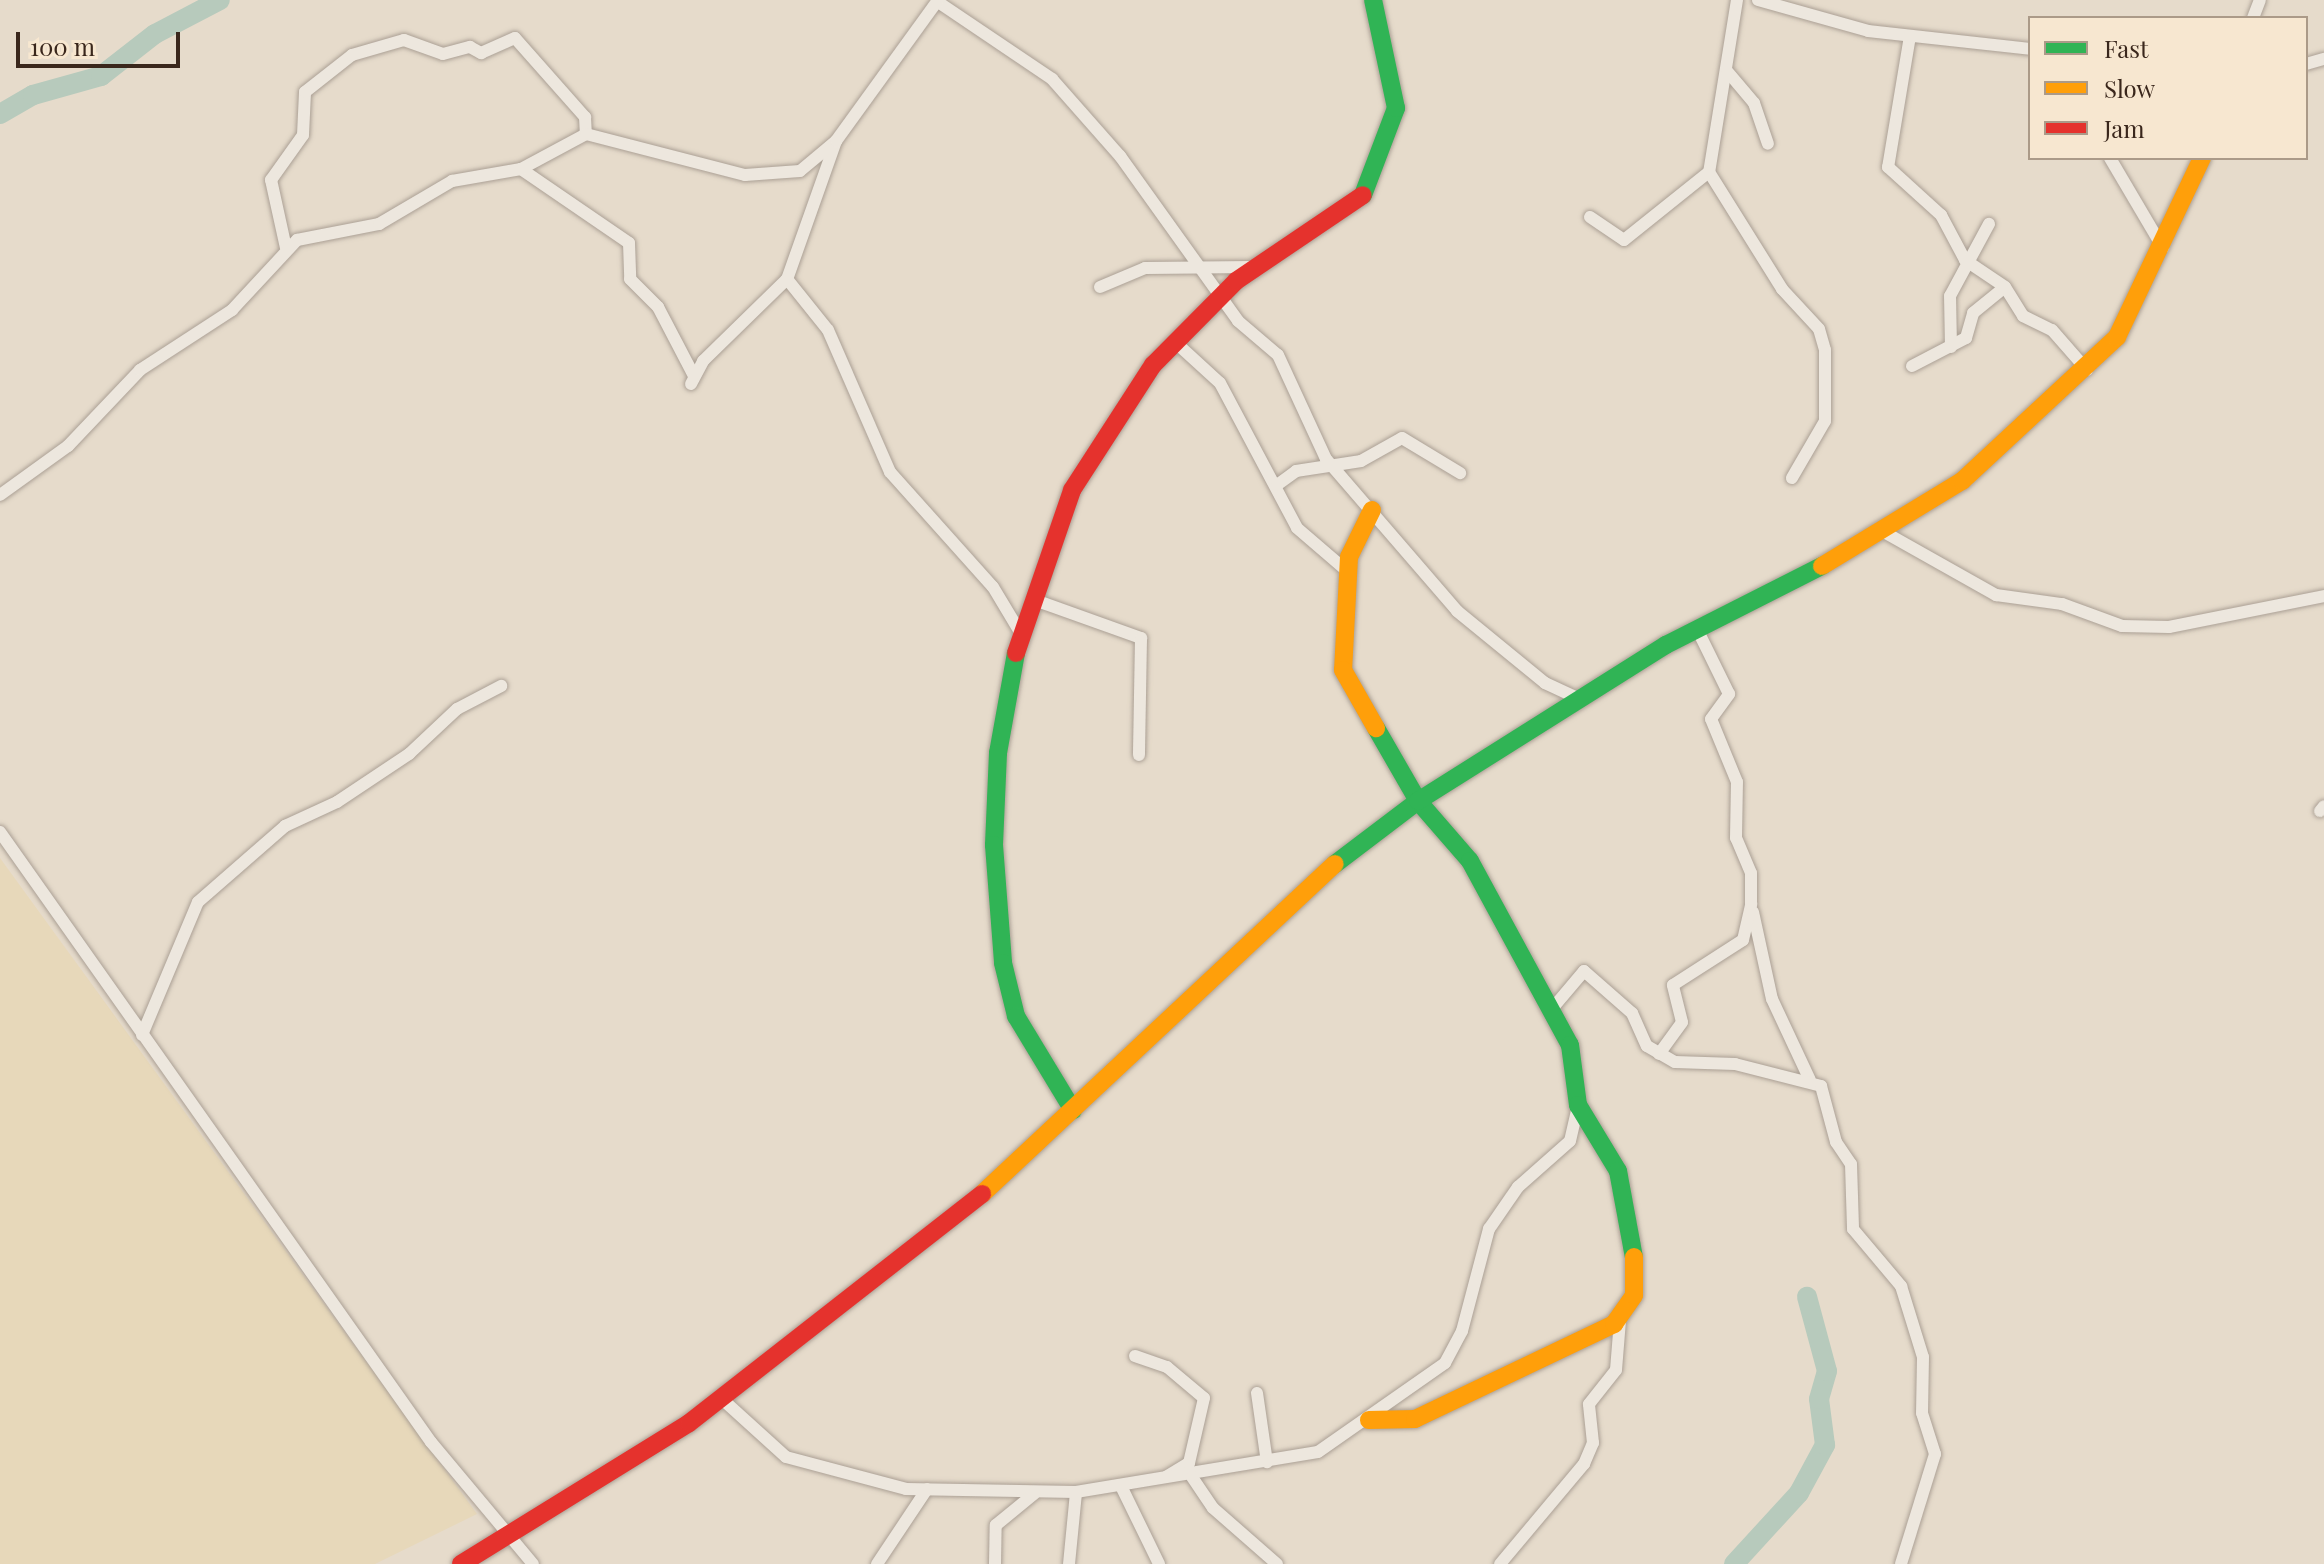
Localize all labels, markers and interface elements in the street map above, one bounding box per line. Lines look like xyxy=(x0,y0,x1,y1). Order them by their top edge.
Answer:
scale bar xyxy=(20,16,184,66)
legend xyxy=(2028,16,2308,160)
text: 100 m xyxy=(30,30,95,62)
text: Fast xyxy=(2104,32,2149,64)
text: Slow xyxy=(2104,72,2155,104)
text: Jam xyxy=(2104,112,2145,144)

